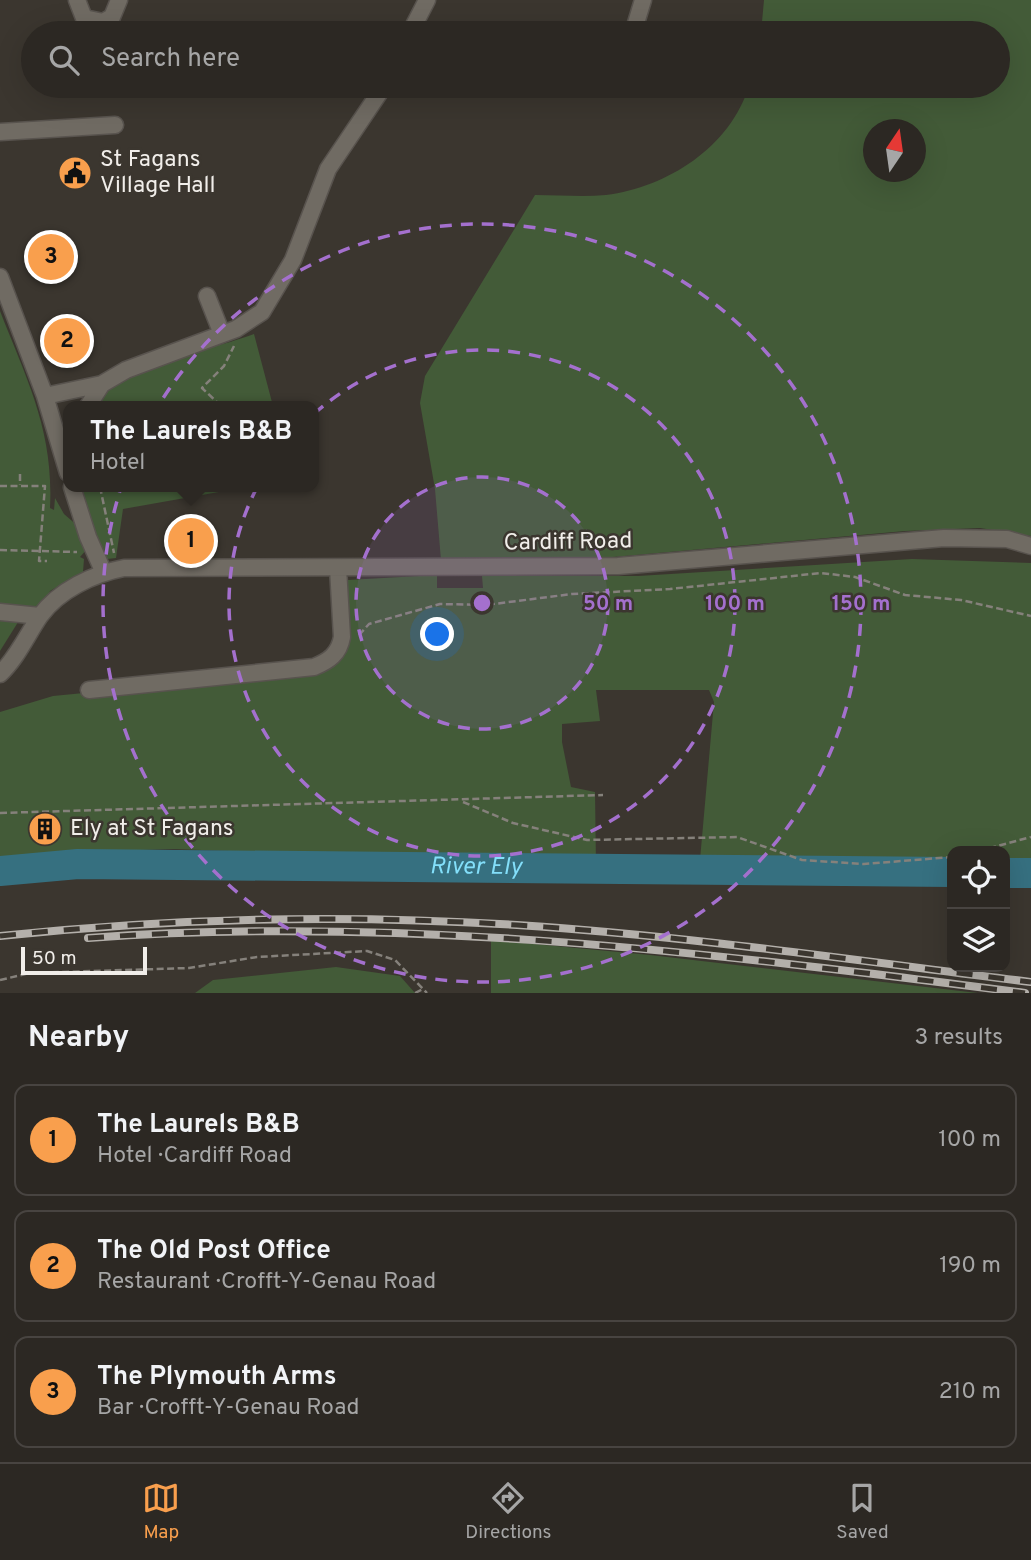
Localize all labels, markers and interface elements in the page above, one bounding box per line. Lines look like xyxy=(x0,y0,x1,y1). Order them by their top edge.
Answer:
search box xyxy=(21,21,1010,98)
icon: search xyxy=(45,41,83,79)
text: Search here xyxy=(101,43,240,76)
north arrow xyxy=(863,119,926,182)
place label: St Fagans Village Hall xyxy=(100,146,216,201)
public building icon: St Fagans Village Hall xyxy=(56,154,94,192)
pin: 3 xyxy=(28,231,74,283)
pin: 2 xyxy=(44,315,90,367)
popup xyxy=(63,401,319,492)
text: The Laurels B&B xyxy=(90,416,292,449)
text: Hotel xyxy=(90,449,145,478)
pin: 1 xyxy=(168,515,214,567)
street label: Cardiff Road xyxy=(503,527,633,559)
centre of rings xyxy=(470,591,494,615)
text: 50 m xyxy=(583,591,633,618)
text: 100 m xyxy=(705,591,765,618)
text: 150 m xyxy=(832,591,890,618)
your location xyxy=(420,617,454,651)
building icon: Ely at St Fagans xyxy=(26,810,64,848)
place label: Ely at St Fagans xyxy=(70,815,234,844)
map controls xyxy=(947,846,1010,972)
button: locate xyxy=(947,846,1010,909)
water label: River Ely xyxy=(429,852,524,883)
button: layers xyxy=(947,909,1010,972)
scale bar xyxy=(21,944,147,976)
text: 50 m xyxy=(32,947,77,971)
text: Nearby xyxy=(28,1020,129,1057)
text: 3 results xyxy=(914,1024,1003,1053)
text: The Laurels B&B xyxy=(97,1109,300,1142)
text: 1 xyxy=(48,1126,58,1155)
text: 100 m xyxy=(938,1126,1001,1155)
text: Hotel · Cardiff Road xyxy=(97,1142,292,1171)
text: The Old Post Office xyxy=(97,1235,331,1268)
text: 2 xyxy=(46,1252,60,1281)
text: 190 m xyxy=(939,1252,1001,1281)
text: Restaurant · Crofft-Y-Genau Road xyxy=(97,1268,436,1297)
text: The Plymouth Arms xyxy=(97,1361,336,1394)
text: 3 xyxy=(46,1378,60,1407)
text: 210 m xyxy=(939,1378,1001,1407)
text: Bar · Crofft-Y-Genau Road xyxy=(97,1394,360,1423)
tab: Map xyxy=(142,1479,180,1545)
tab: Directions xyxy=(465,1479,552,1545)
tab: Saved xyxy=(836,1479,889,1545)

